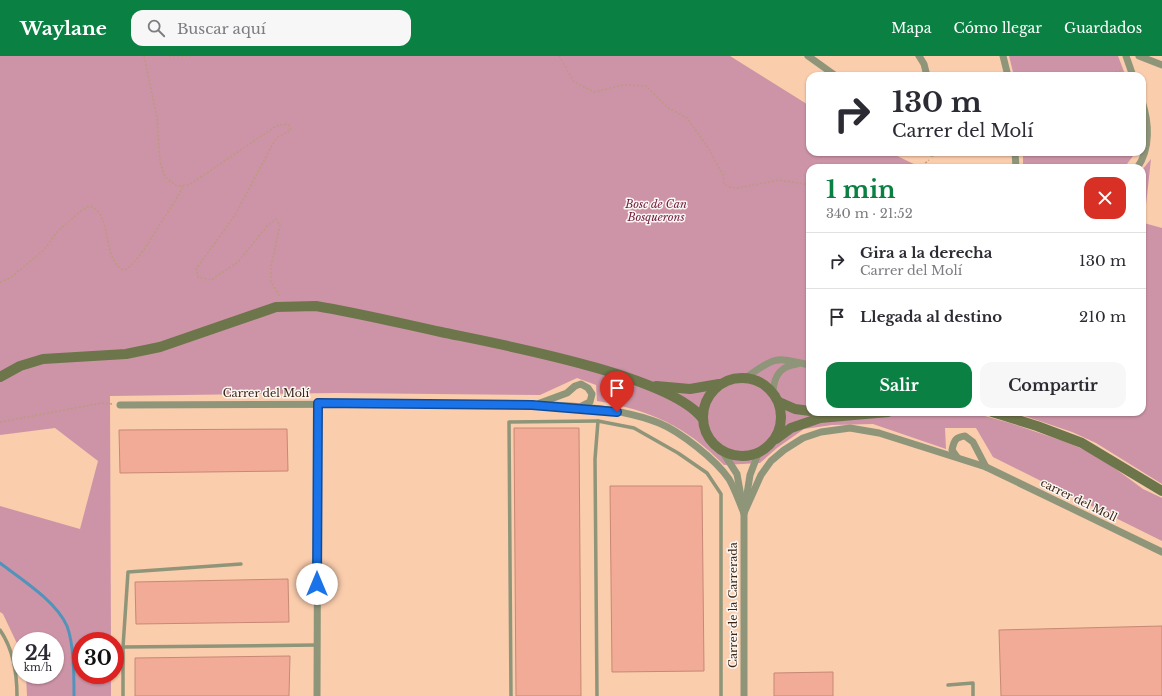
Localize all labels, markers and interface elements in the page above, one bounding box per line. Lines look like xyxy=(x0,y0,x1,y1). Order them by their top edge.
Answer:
search box xyxy=(131,10,411,46)
text: Waylane xyxy=(20,17,107,40)
icon: search xyxy=(145,17,167,39)
text: Buscar aquí xyxy=(177,19,266,38)
text: Mapa xyxy=(891,19,931,37)
text: Cómo llegar xyxy=(953,19,1042,37)
text: Guardados xyxy=(1064,19,1142,37)
text: 130 m xyxy=(892,85,982,120)
icon: right xyxy=(826,88,878,140)
text: Carrer del Molí xyxy=(892,120,1033,142)
text: 1 min xyxy=(826,175,896,204)
button: close xyxy=(1084,177,1126,219)
park label: Bosc de Can Bosquerons xyxy=(624,197,687,224)
text: 340 m · 21:52 xyxy=(826,205,913,222)
text: Gira a la derecha xyxy=(860,243,992,262)
icon: right xyxy=(826,250,848,272)
text: 130 m xyxy=(1079,251,1126,270)
text: Carrer del Molí xyxy=(860,262,962,279)
icon: arrive xyxy=(826,306,848,328)
text: Llegada al destino xyxy=(860,307,1002,326)
text: 210 m xyxy=(1079,307,1126,326)
button: Salir xyxy=(826,362,972,408)
button: Compartir xyxy=(980,362,1126,408)
pin xyxy=(600,371,634,412)
icon: arrive xyxy=(606,377,628,399)
street label: Carrer del Molí xyxy=(223,386,309,400)
street label: carrer del Moll xyxy=(1039,475,1120,525)
street label: Carrer de la Carrerada xyxy=(726,541,740,668)
position arrow xyxy=(296,563,338,605)
speed limit sign: 30 xyxy=(72,632,124,684)
text: 24 xyxy=(25,641,51,665)
text: km/h xyxy=(24,661,52,674)

